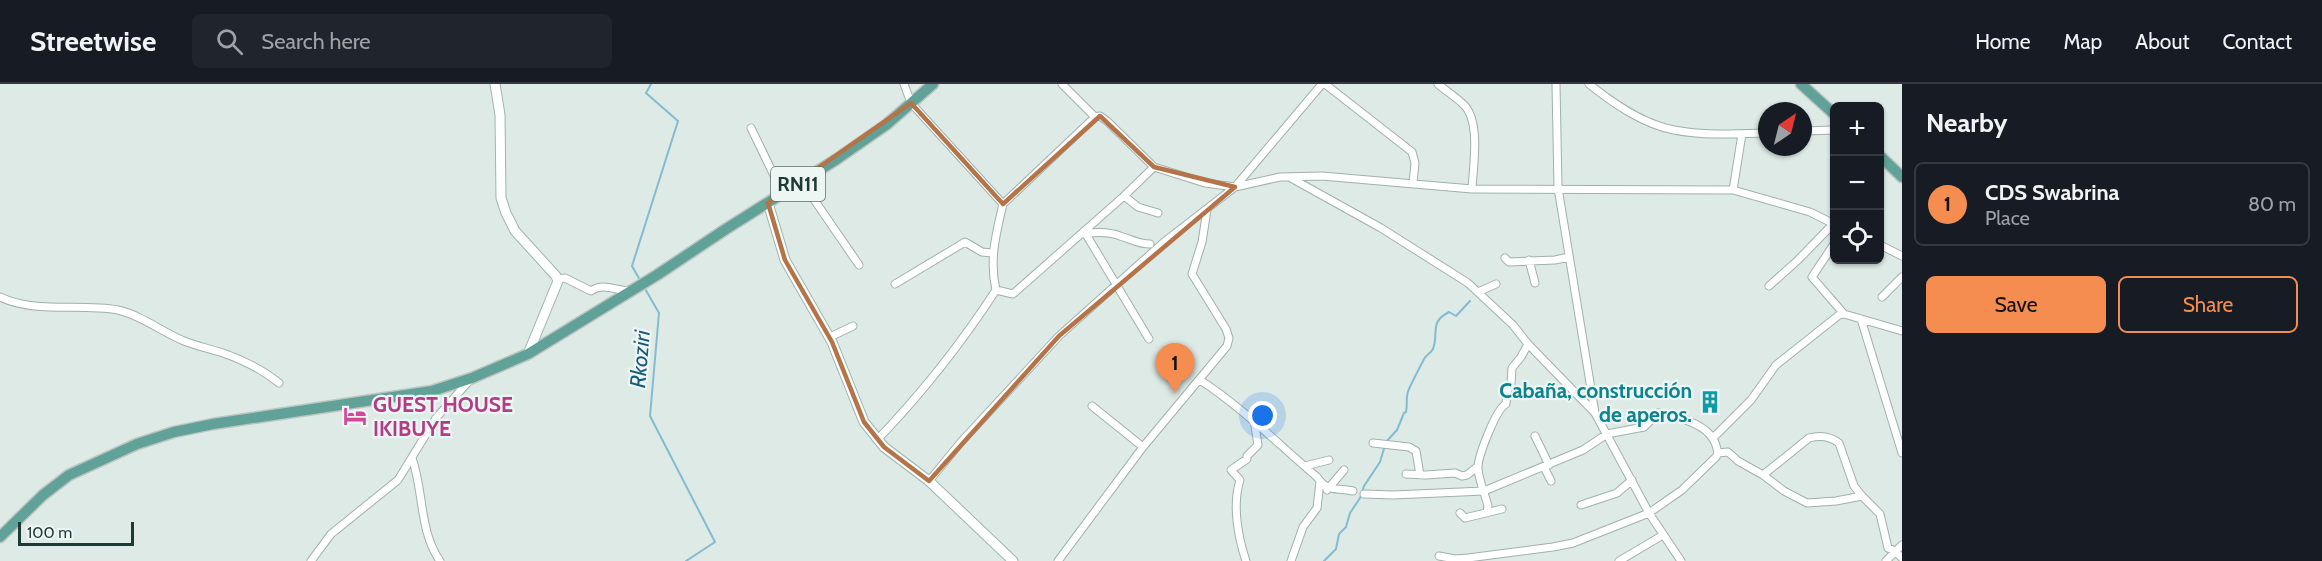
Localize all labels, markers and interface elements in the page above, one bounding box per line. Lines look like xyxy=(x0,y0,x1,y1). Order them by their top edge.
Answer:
search box xyxy=(192,14,612,68)
text: Streetwise xyxy=(30,24,156,58)
icon: search xyxy=(213,25,246,58)
text: Search here xyxy=(261,28,371,55)
text: Home xyxy=(1975,29,2031,54)
text: Map xyxy=(2064,29,2102,54)
text: About xyxy=(2135,29,2189,54)
text: Contact xyxy=(2222,29,2292,54)
north arrow xyxy=(1758,102,1812,156)
map controls xyxy=(1830,102,1884,264)
button: + xyxy=(1830,102,1884,156)
text: Nearby xyxy=(1926,107,2007,139)
button: − xyxy=(1830,156,1884,210)
road number: RN11 xyxy=(771,167,825,201)
text: CDS Swabrina xyxy=(1985,179,2120,206)
text: 1 xyxy=(1944,192,1951,216)
text: 80 m xyxy=(2248,192,2296,216)
text: Place xyxy=(1985,206,2030,230)
button: locate xyxy=(1830,210,1884,264)
button: Save xyxy=(1926,276,2106,333)
button: Share xyxy=(2118,276,2298,333)
water label: Rkoziri xyxy=(624,329,656,389)
pin: 1 xyxy=(1156,344,1194,393)
place label: Cabaña, construcción de aperos. xyxy=(1499,378,1692,427)
building icon: Cabaña, construcción de aperos. xyxy=(1697,389,1723,415)
place label: GUEST HOUSE IKIBUYE xyxy=(373,392,513,441)
your location xyxy=(1248,401,1277,430)
hotel icon: GUEST HOUSE IKIBUYE xyxy=(342,403,368,429)
scale bar xyxy=(18,519,134,546)
text: 100 m xyxy=(27,523,72,542)

